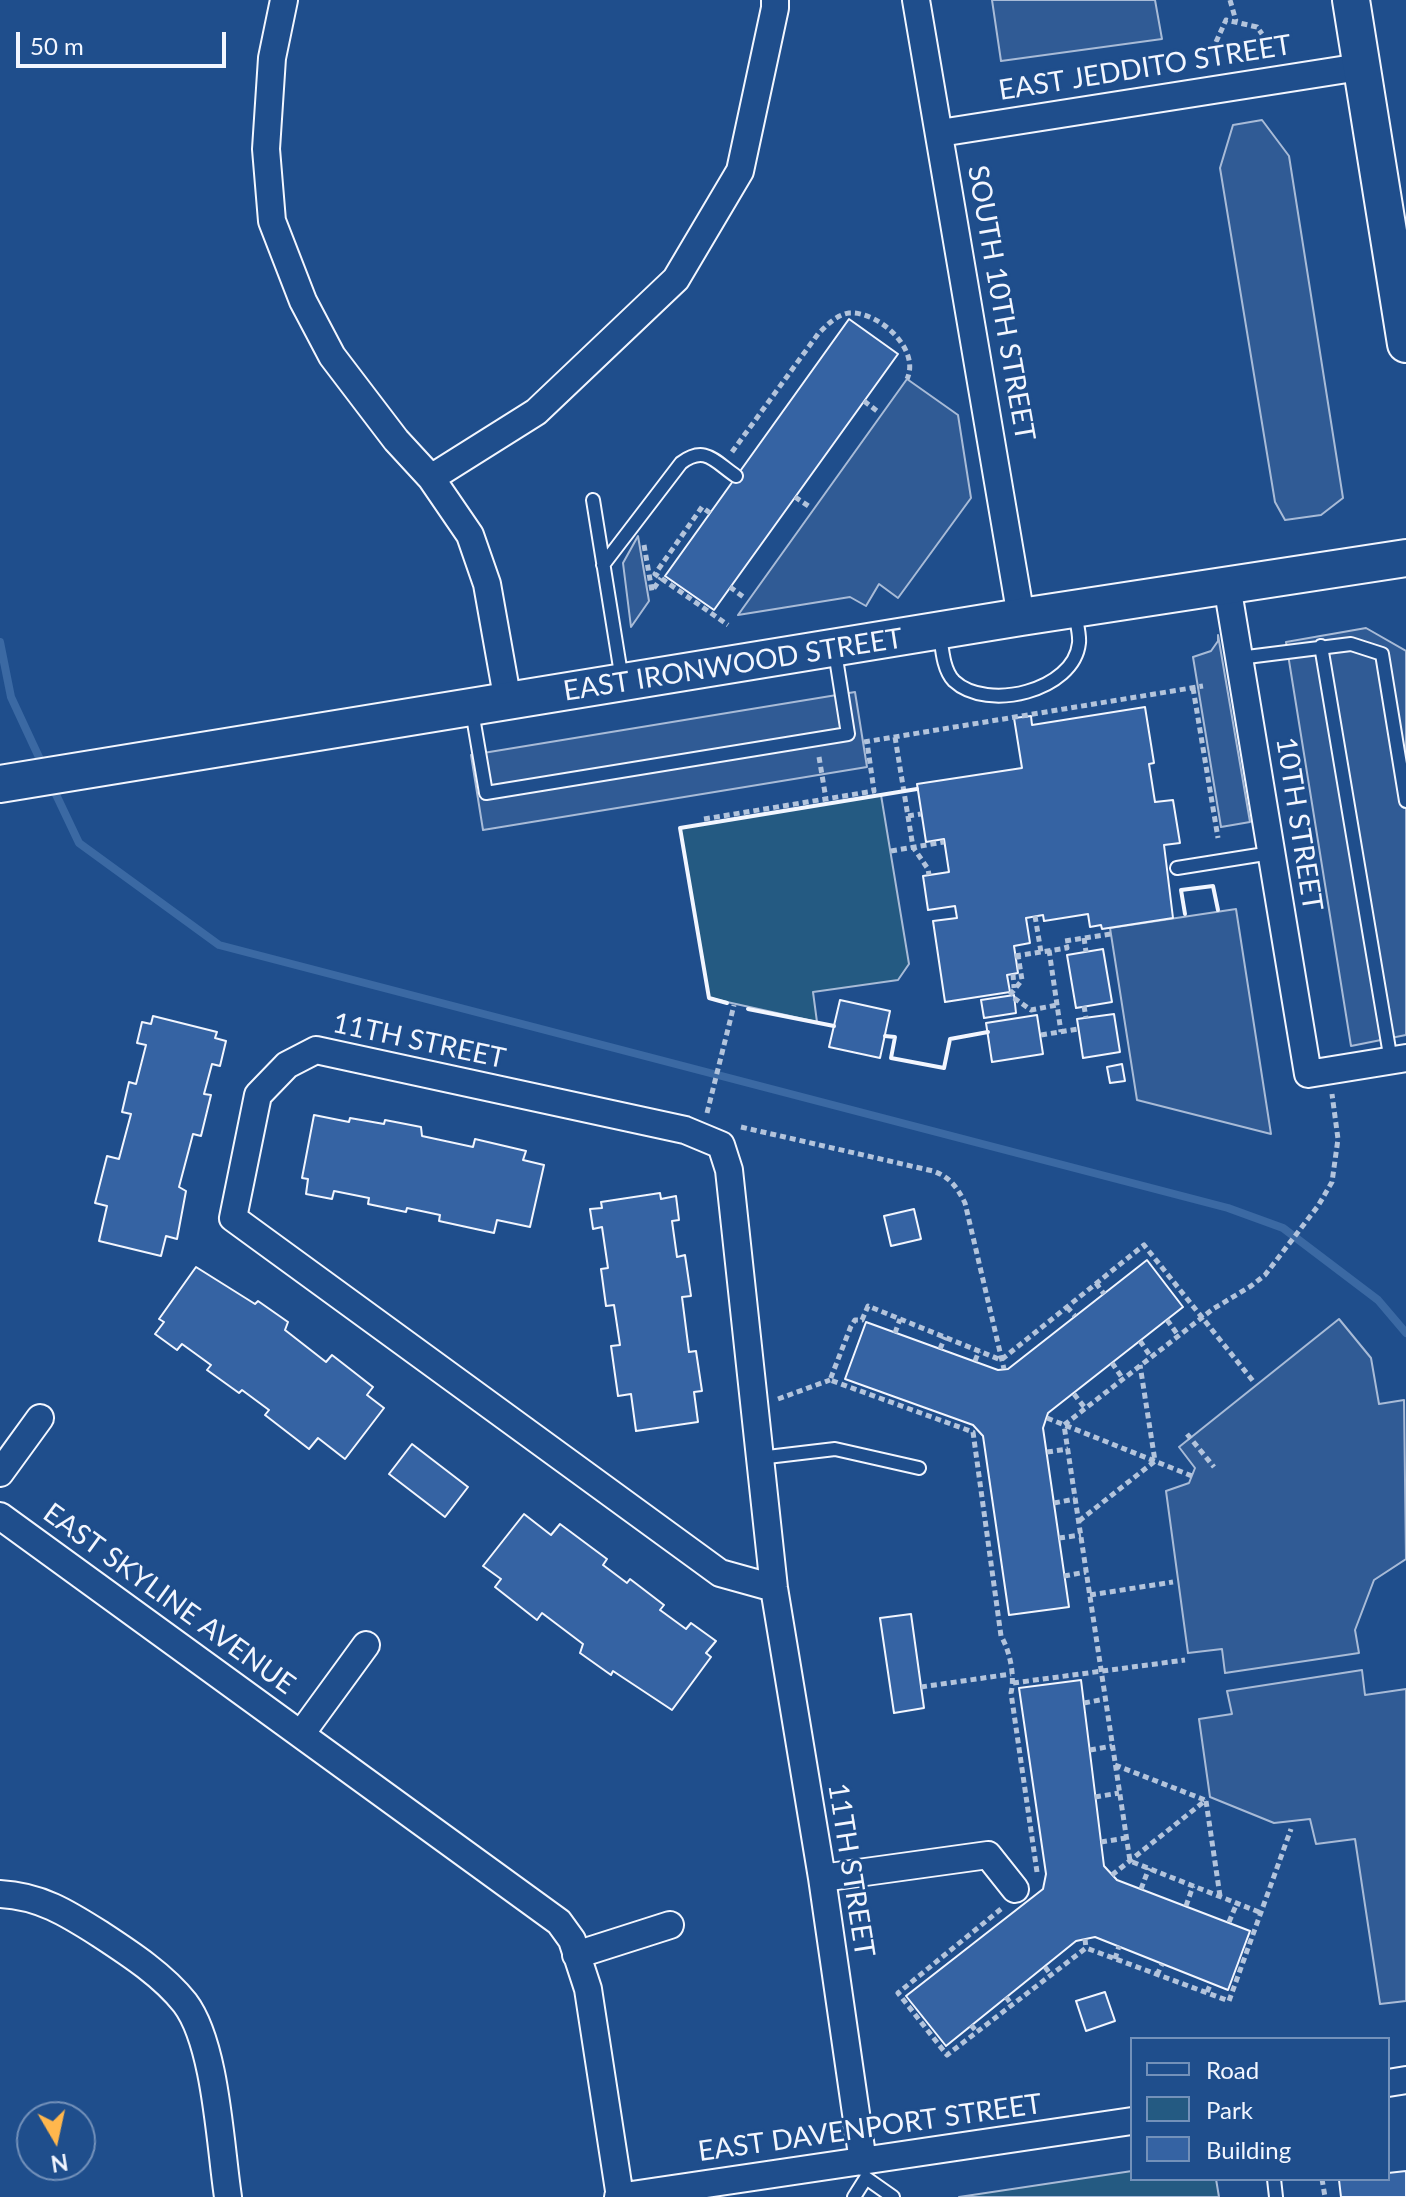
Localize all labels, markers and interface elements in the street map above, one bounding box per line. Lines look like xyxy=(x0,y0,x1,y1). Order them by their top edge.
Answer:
scale bar xyxy=(20,16,230,66)
street label: EAST JEDDITO STREET xyxy=(996,28,1294,108)
text: 50 m xyxy=(30,31,84,60)
street label: SOUTH 10TH STREET xyxy=(960,163,1042,443)
street label: EAST IRONWOOD STREET xyxy=(561,622,905,708)
street label: 10TH STREET xyxy=(1269,735,1329,913)
street label: 11TH STREET xyxy=(330,1006,508,1076)
street label: EAST SKYLINE AVENUE xyxy=(37,1496,301,1702)
street label: 11TH STREET xyxy=(821,1781,881,1959)
legend xyxy=(1130,2037,1390,2181)
text: Road xyxy=(1206,2055,1259,2084)
street label: EAST DAVENPORT STREET xyxy=(696,2087,1044,2169)
text: Park xyxy=(1206,2095,1253,2124)
north arrow xyxy=(16,2101,96,2181)
text: Building xyxy=(1206,2135,1291,2164)
text: N xyxy=(49,2149,70,2178)

